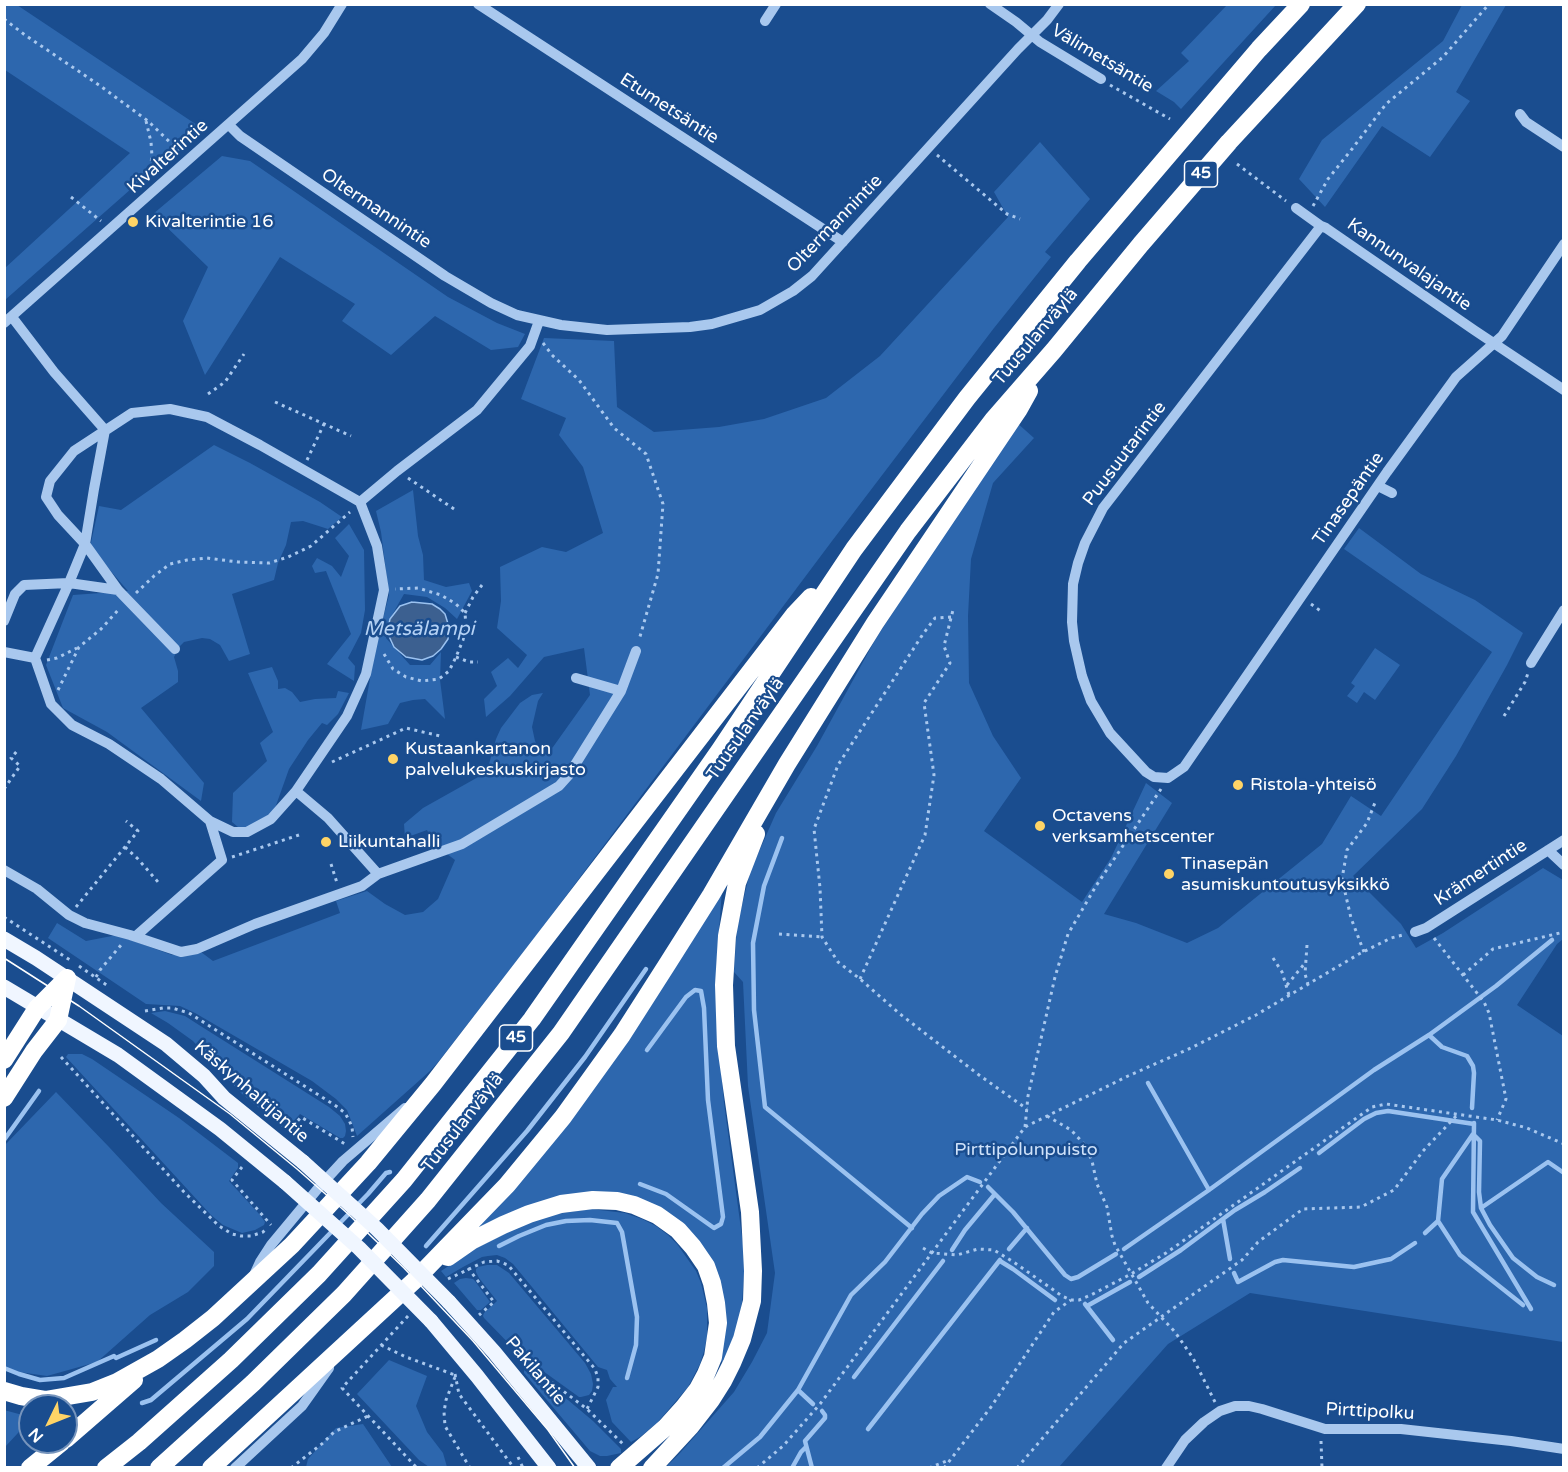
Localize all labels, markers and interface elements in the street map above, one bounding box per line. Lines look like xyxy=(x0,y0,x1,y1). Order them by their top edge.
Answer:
street label: Välimetsäntie xyxy=(1047,20,1157,98)
street label: Etumetsäntie xyxy=(615,69,723,149)
street label: Kivalterintie xyxy=(123,115,213,199)
road number: 45 xyxy=(1184,161,1218,187)
street label: Oltermannintie xyxy=(317,164,435,254)
street label: Oltermannintie xyxy=(783,170,887,278)
place label: Kivalterintie 16 xyxy=(145,211,273,233)
street label: Kannunvalajantie xyxy=(1343,214,1475,316)
marker: Kivalterintie 16 xyxy=(126,215,140,229)
street label: Tuusulanväylä xyxy=(989,284,1083,390)
street label: Puusuutarintie xyxy=(1079,398,1171,510)
street label: Tinasepäntie xyxy=(1309,448,1389,550)
water label: Metsälampi xyxy=(363,618,475,642)
street label: Tuusulanväylä xyxy=(703,673,789,785)
place label: Kustaankartanon palvelukeskuskirjasto xyxy=(405,738,586,780)
marker: Kustaankartanon palvelukeskuskirjasto xyxy=(386,752,400,766)
place label: Ristola-yhteisö xyxy=(1250,774,1377,796)
marker: Ristola-yhteisö xyxy=(1231,778,1245,792)
place label: Octavens verksamhetscenter xyxy=(1052,805,1214,848)
marker: Octavens verksamhetscenter xyxy=(1033,819,1047,833)
place label: Liikuntahalli xyxy=(338,831,440,853)
marker: Liikuntahalli xyxy=(319,835,333,849)
street label: Krämertintie xyxy=(1431,835,1531,911)
place label: Tinasepän asumiskuntoutusyksikkö xyxy=(1181,853,1390,896)
marker: Tinasepän asumiskuntoutusyksikkö xyxy=(1162,867,1176,881)
road number: 45 xyxy=(500,1025,532,1051)
street label: Käskynhaltijantie xyxy=(189,1036,313,1148)
street label: Tuusulanväylä xyxy=(417,1069,509,1177)
park label: Pirttipolunpuisto xyxy=(954,1139,1098,1161)
street label: Pakilantie xyxy=(500,1332,570,1410)
north arrow xyxy=(18,1394,78,1454)
street label: Pirttipolku xyxy=(1325,1399,1415,1425)
text: N xyxy=(25,1423,48,1446)

